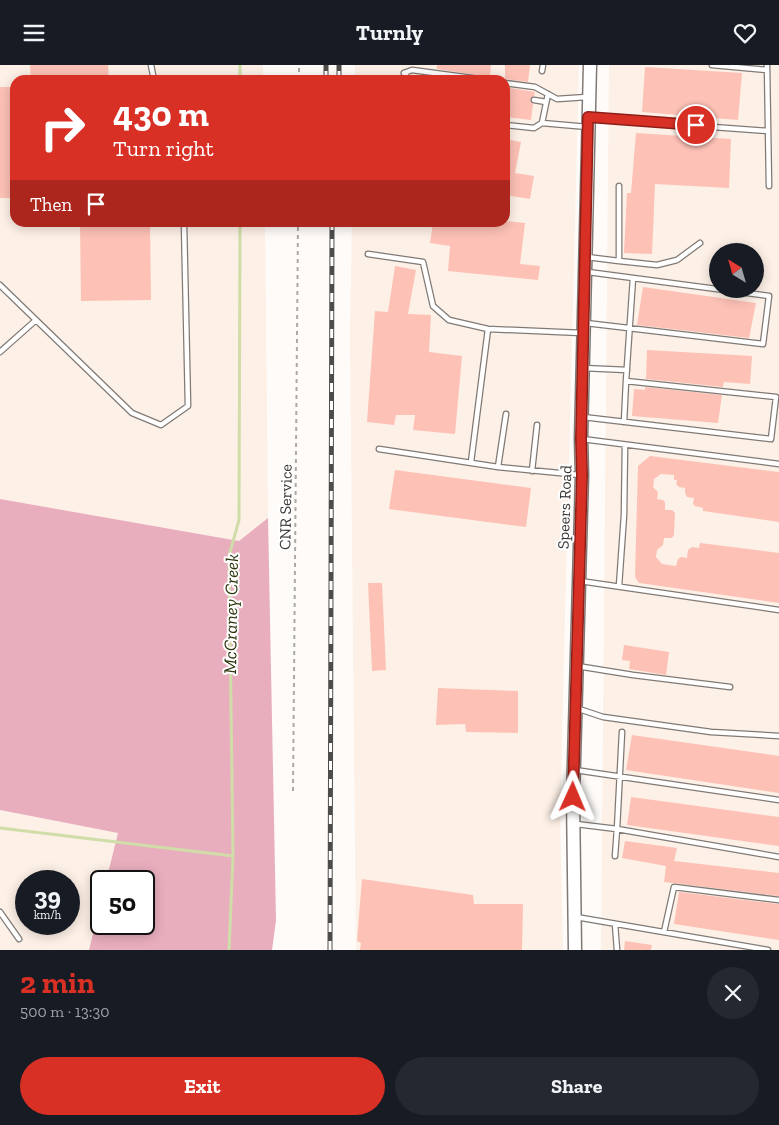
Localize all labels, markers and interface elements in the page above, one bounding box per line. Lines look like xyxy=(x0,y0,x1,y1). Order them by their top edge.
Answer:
icon: menu xyxy=(20,19,48,47)
text: Turnly xyxy=(356,19,423,46)
icon: heart xyxy=(731,19,759,47)
text: 430 m xyxy=(113,93,209,135)
icon: right xyxy=(30,95,95,160)
pin xyxy=(675,104,717,146)
icon: arrive xyxy=(682,111,710,139)
text: Turn right xyxy=(113,135,214,162)
icon: arrive xyxy=(82,190,110,218)
text: Then xyxy=(30,193,72,216)
north arrow xyxy=(709,243,764,297)
map controls xyxy=(709,243,764,298)
street label: CNR Service xyxy=(275,464,296,550)
street label: Speers Road xyxy=(554,464,575,549)
water label: McCraney Creek xyxy=(219,554,243,674)
position arrow xyxy=(546,770,598,822)
speed limit sign: 50 xyxy=(90,870,155,935)
text: 39 xyxy=(34,881,61,911)
text: km/h xyxy=(34,908,61,922)
text: 2 min xyxy=(20,965,95,1001)
button: close xyxy=(707,967,759,1019)
text: 500 m · 13:30 xyxy=(20,1002,109,1021)
button: Exit xyxy=(20,1057,385,1115)
button: Share xyxy=(395,1057,759,1115)

